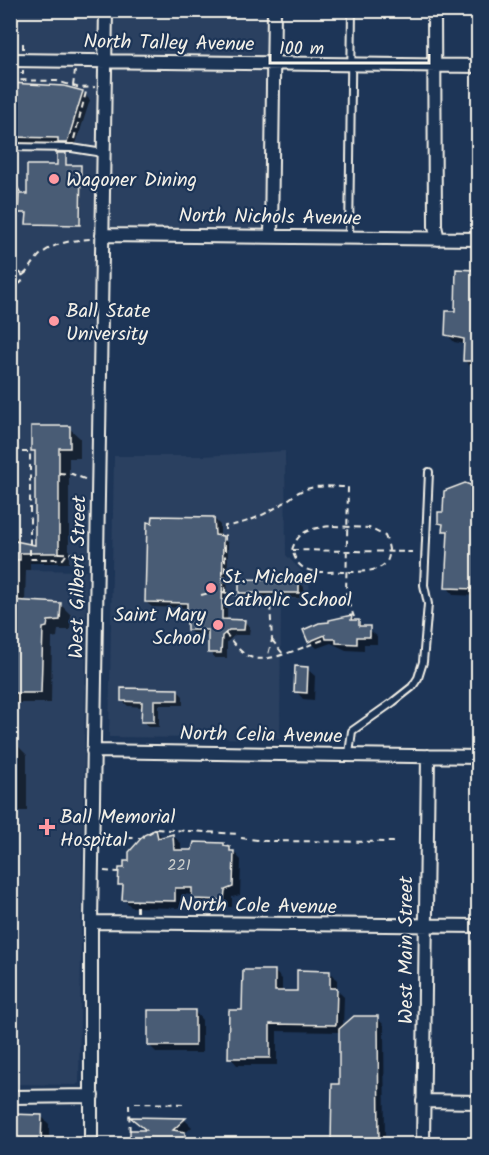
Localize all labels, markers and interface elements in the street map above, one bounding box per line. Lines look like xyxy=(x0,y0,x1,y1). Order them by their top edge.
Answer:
street label: North Talley Avenue xyxy=(83,27,255,61)
scale bar xyxy=(270,27,429,65)
text: 100 m xyxy=(279,35,324,64)
place label: Wagoner Dining xyxy=(66,165,197,197)
marker: Wagoner Dining xyxy=(47,172,61,186)
street label: North Nichols Avenue xyxy=(178,200,362,236)
place label: Ball State University xyxy=(66,296,150,351)
marker: Ball State University xyxy=(47,314,61,328)
street label: West Gilbert Street xyxy=(62,495,96,659)
place label: St. Michael Catholic School xyxy=(223,562,352,617)
marker: St. Michael Catholic School xyxy=(204,581,218,595)
place label: Saint Mary School xyxy=(114,600,207,655)
marker: Saint Mary School xyxy=(211,618,225,632)
street label: North Celia Avenue xyxy=(179,719,343,753)
place label: Ball Memorial Hospital xyxy=(60,802,175,857)
marker: Ball Memorial Hospital xyxy=(38,818,56,836)
house number: 221 xyxy=(167,853,191,878)
street label: West Main Street xyxy=(391,876,423,1024)
street label: North Cole Avenue xyxy=(179,890,337,924)

